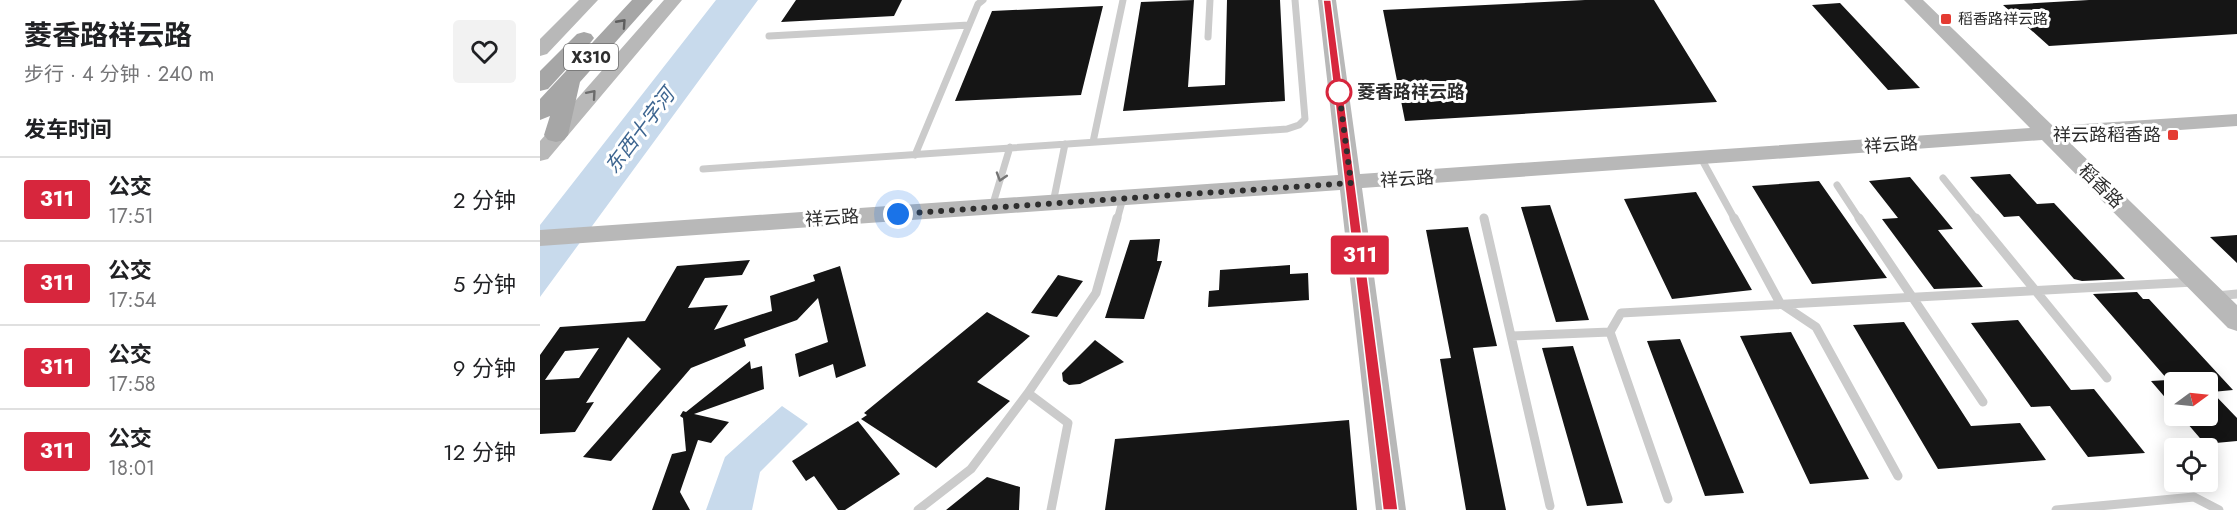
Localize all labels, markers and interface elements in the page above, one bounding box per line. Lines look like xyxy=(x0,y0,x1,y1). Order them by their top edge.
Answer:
place label: 稻香路祥云路 xyxy=(1958,8,2048,30)
marker: 稻香路祥云路 xyxy=(1939,12,1953,26)
text: 菱香路祥云路 xyxy=(24,15,192,56)
one-way arrow xyxy=(615,19,626,30)
button: heart xyxy=(453,20,516,83)
road number: X310 xyxy=(564,44,618,70)
text: 步行 · 4 分钟 · 240 m xyxy=(24,60,214,89)
water label: 东西十字河 xyxy=(598,79,684,180)
marker: 菱香路祥云路 xyxy=(1326,79,1352,105)
place label: 菱香路祥云路 xyxy=(1357,79,1465,105)
one-way arrow xyxy=(585,90,596,101)
text: 发车时间 xyxy=(24,113,112,145)
place label: 祥云路稻香路 xyxy=(2053,122,2161,148)
marker: 祥云路稻香路 xyxy=(2166,128,2180,142)
street label: 祥云路 xyxy=(1863,130,1919,160)
street label: 稻香路 xyxy=(2073,158,2129,214)
street label: 祥云路 xyxy=(1379,164,1435,194)
text: 公交 xyxy=(108,170,152,202)
one-way arrow xyxy=(996,171,1008,182)
text: 311 xyxy=(40,184,74,214)
text: 2 分钟 xyxy=(453,184,516,216)
your location xyxy=(883,199,913,229)
text: 17:51 xyxy=(108,202,154,231)
street label: 祥云路 xyxy=(804,203,860,233)
line badge: 311 xyxy=(1326,236,1394,274)
text: 311 xyxy=(1343,240,1377,270)
text: 公交 xyxy=(108,254,152,286)
text: 311 xyxy=(40,268,74,298)
text: 5 分钟 xyxy=(453,268,516,300)
text: 17:54 xyxy=(108,286,156,315)
text: 公交 xyxy=(108,338,152,370)
text: 311 xyxy=(40,352,74,382)
text: 9 分钟 xyxy=(453,352,516,384)
text: 17:58 xyxy=(108,370,156,399)
north arrow xyxy=(2164,372,2218,426)
map controls xyxy=(2164,372,2218,492)
text: 公交 xyxy=(108,422,152,454)
text: 311 xyxy=(40,436,74,466)
text: 12 分钟 xyxy=(443,436,516,468)
button: locate xyxy=(2164,438,2218,492)
text: 18:01 xyxy=(108,454,155,483)

